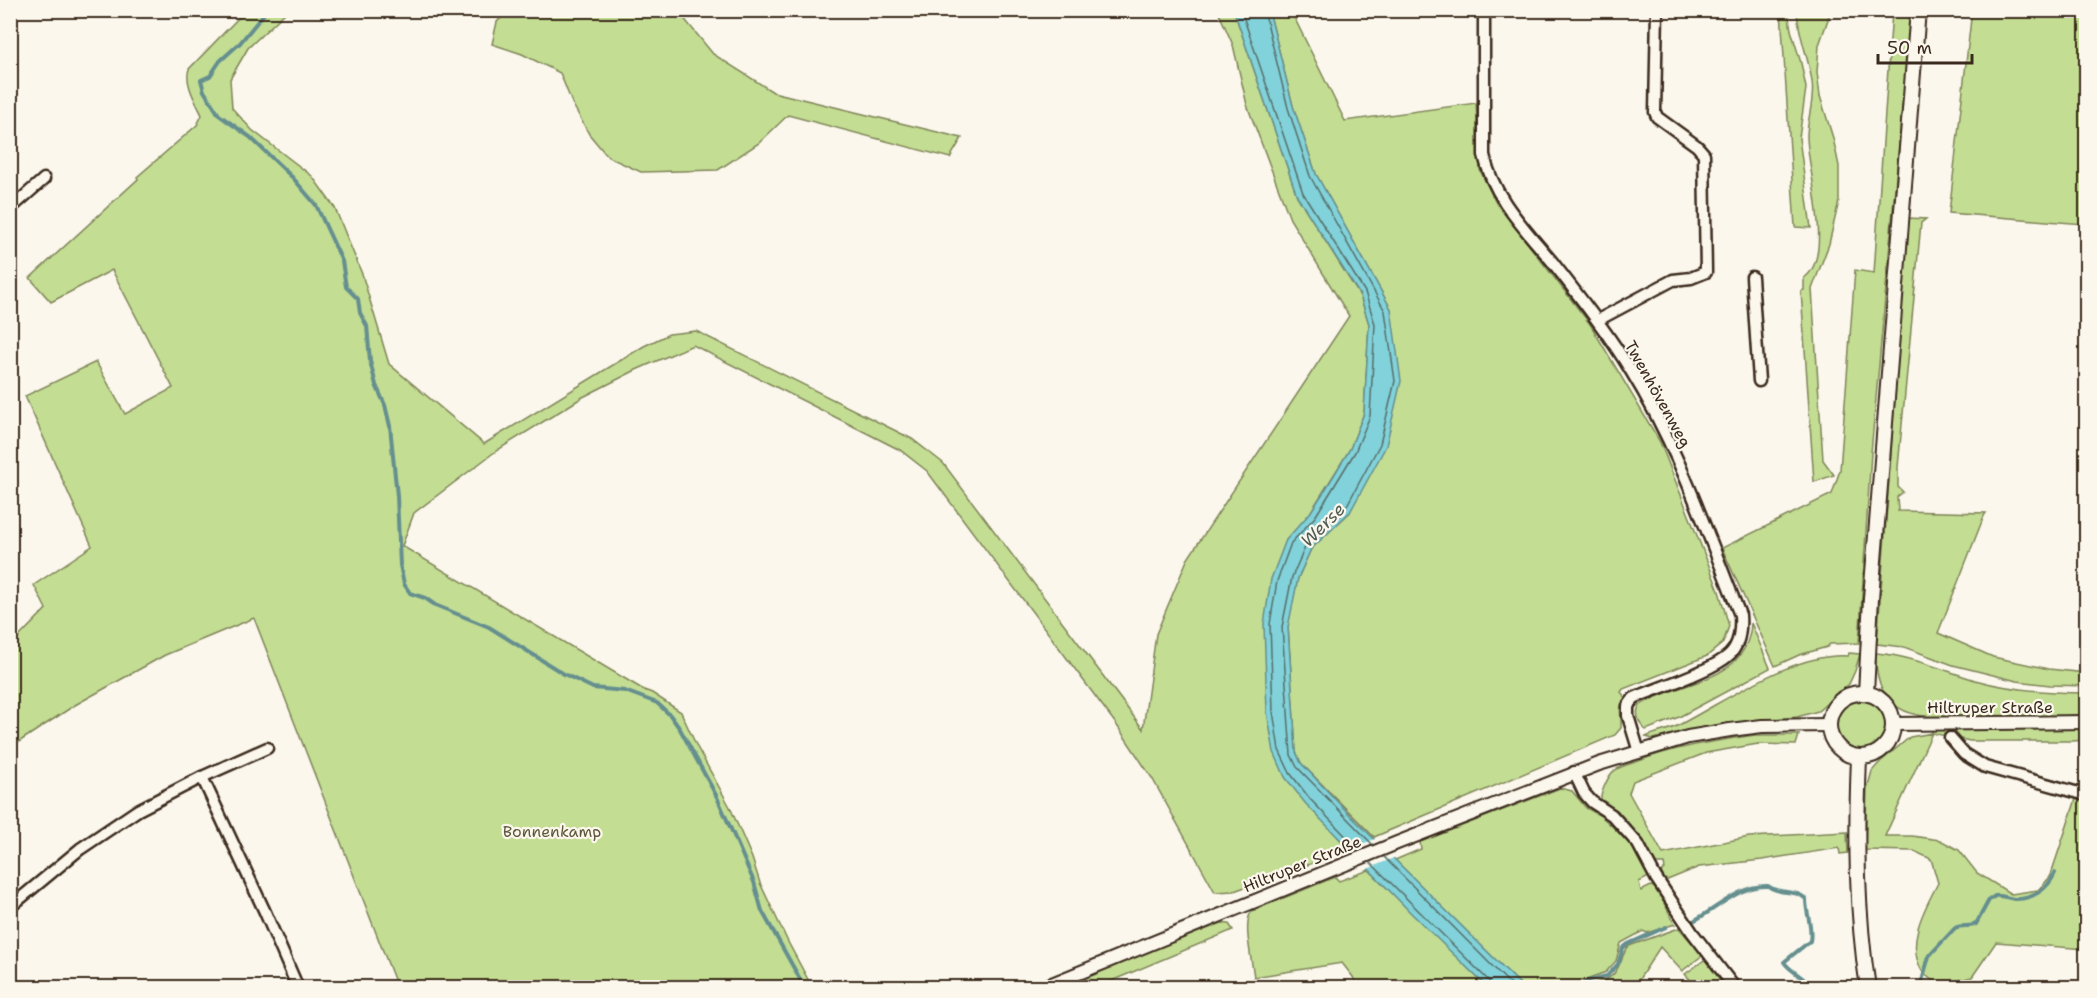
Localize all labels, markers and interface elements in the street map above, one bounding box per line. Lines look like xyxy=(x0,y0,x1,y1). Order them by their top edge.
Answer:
scale bar xyxy=(1878,27,1972,65)
text: 50 m xyxy=(1887,36,1932,60)
street label: Twenhövenweg xyxy=(1620,337,1696,451)
water label: Werse xyxy=(1296,498,1350,552)
street label: Hiltruper Straße xyxy=(1927,697,2053,718)
park label: Bonnenkamp xyxy=(503,821,601,842)
street label: Hiltruper Straße xyxy=(1240,831,1364,897)

